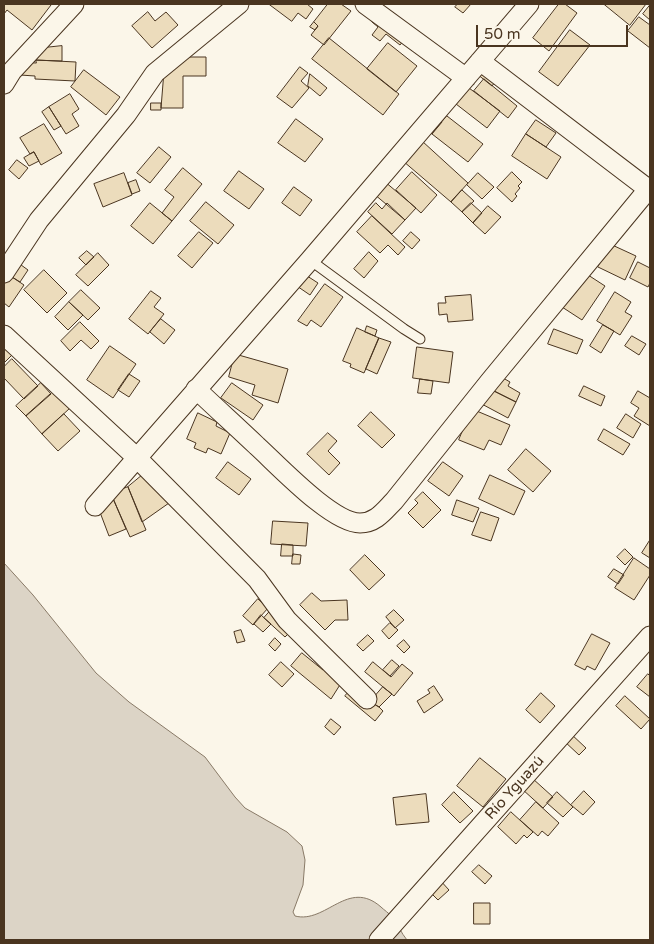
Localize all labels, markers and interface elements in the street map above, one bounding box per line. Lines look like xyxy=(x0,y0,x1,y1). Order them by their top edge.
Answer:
scale bar xyxy=(479,15,632,47)
text: 50 m xyxy=(484,25,521,43)
street label: Río Yguazú xyxy=(482,752,548,824)

